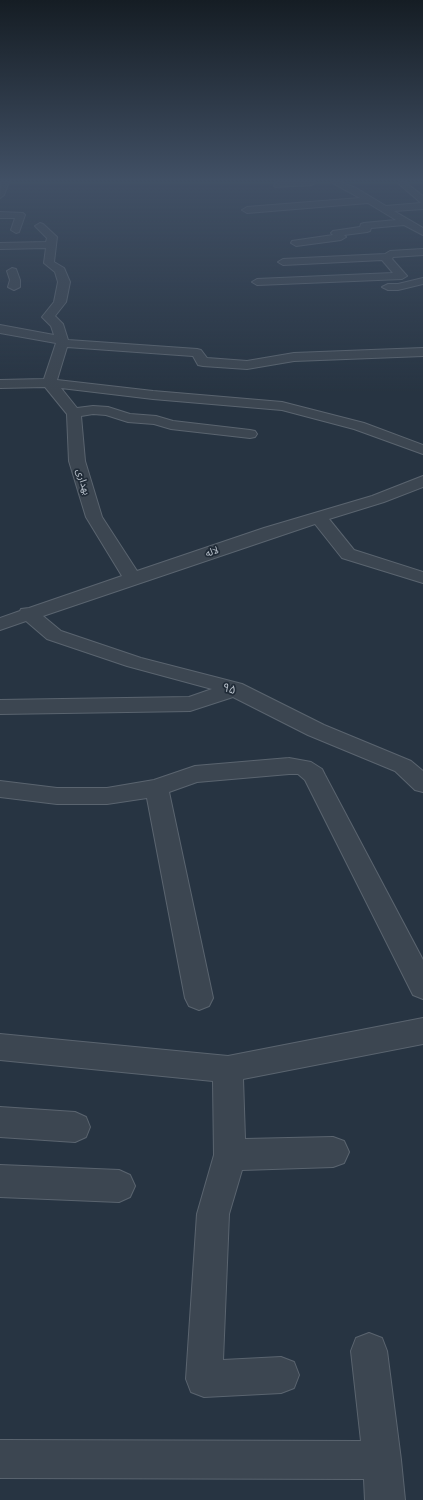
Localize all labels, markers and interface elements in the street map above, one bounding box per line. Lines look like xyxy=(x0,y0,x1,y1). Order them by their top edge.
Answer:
street label: بهداری xyxy=(73,467,93,497)
street label: لاله xyxy=(204,544,220,560)
street label: ۹۵ xyxy=(220,680,238,698)

